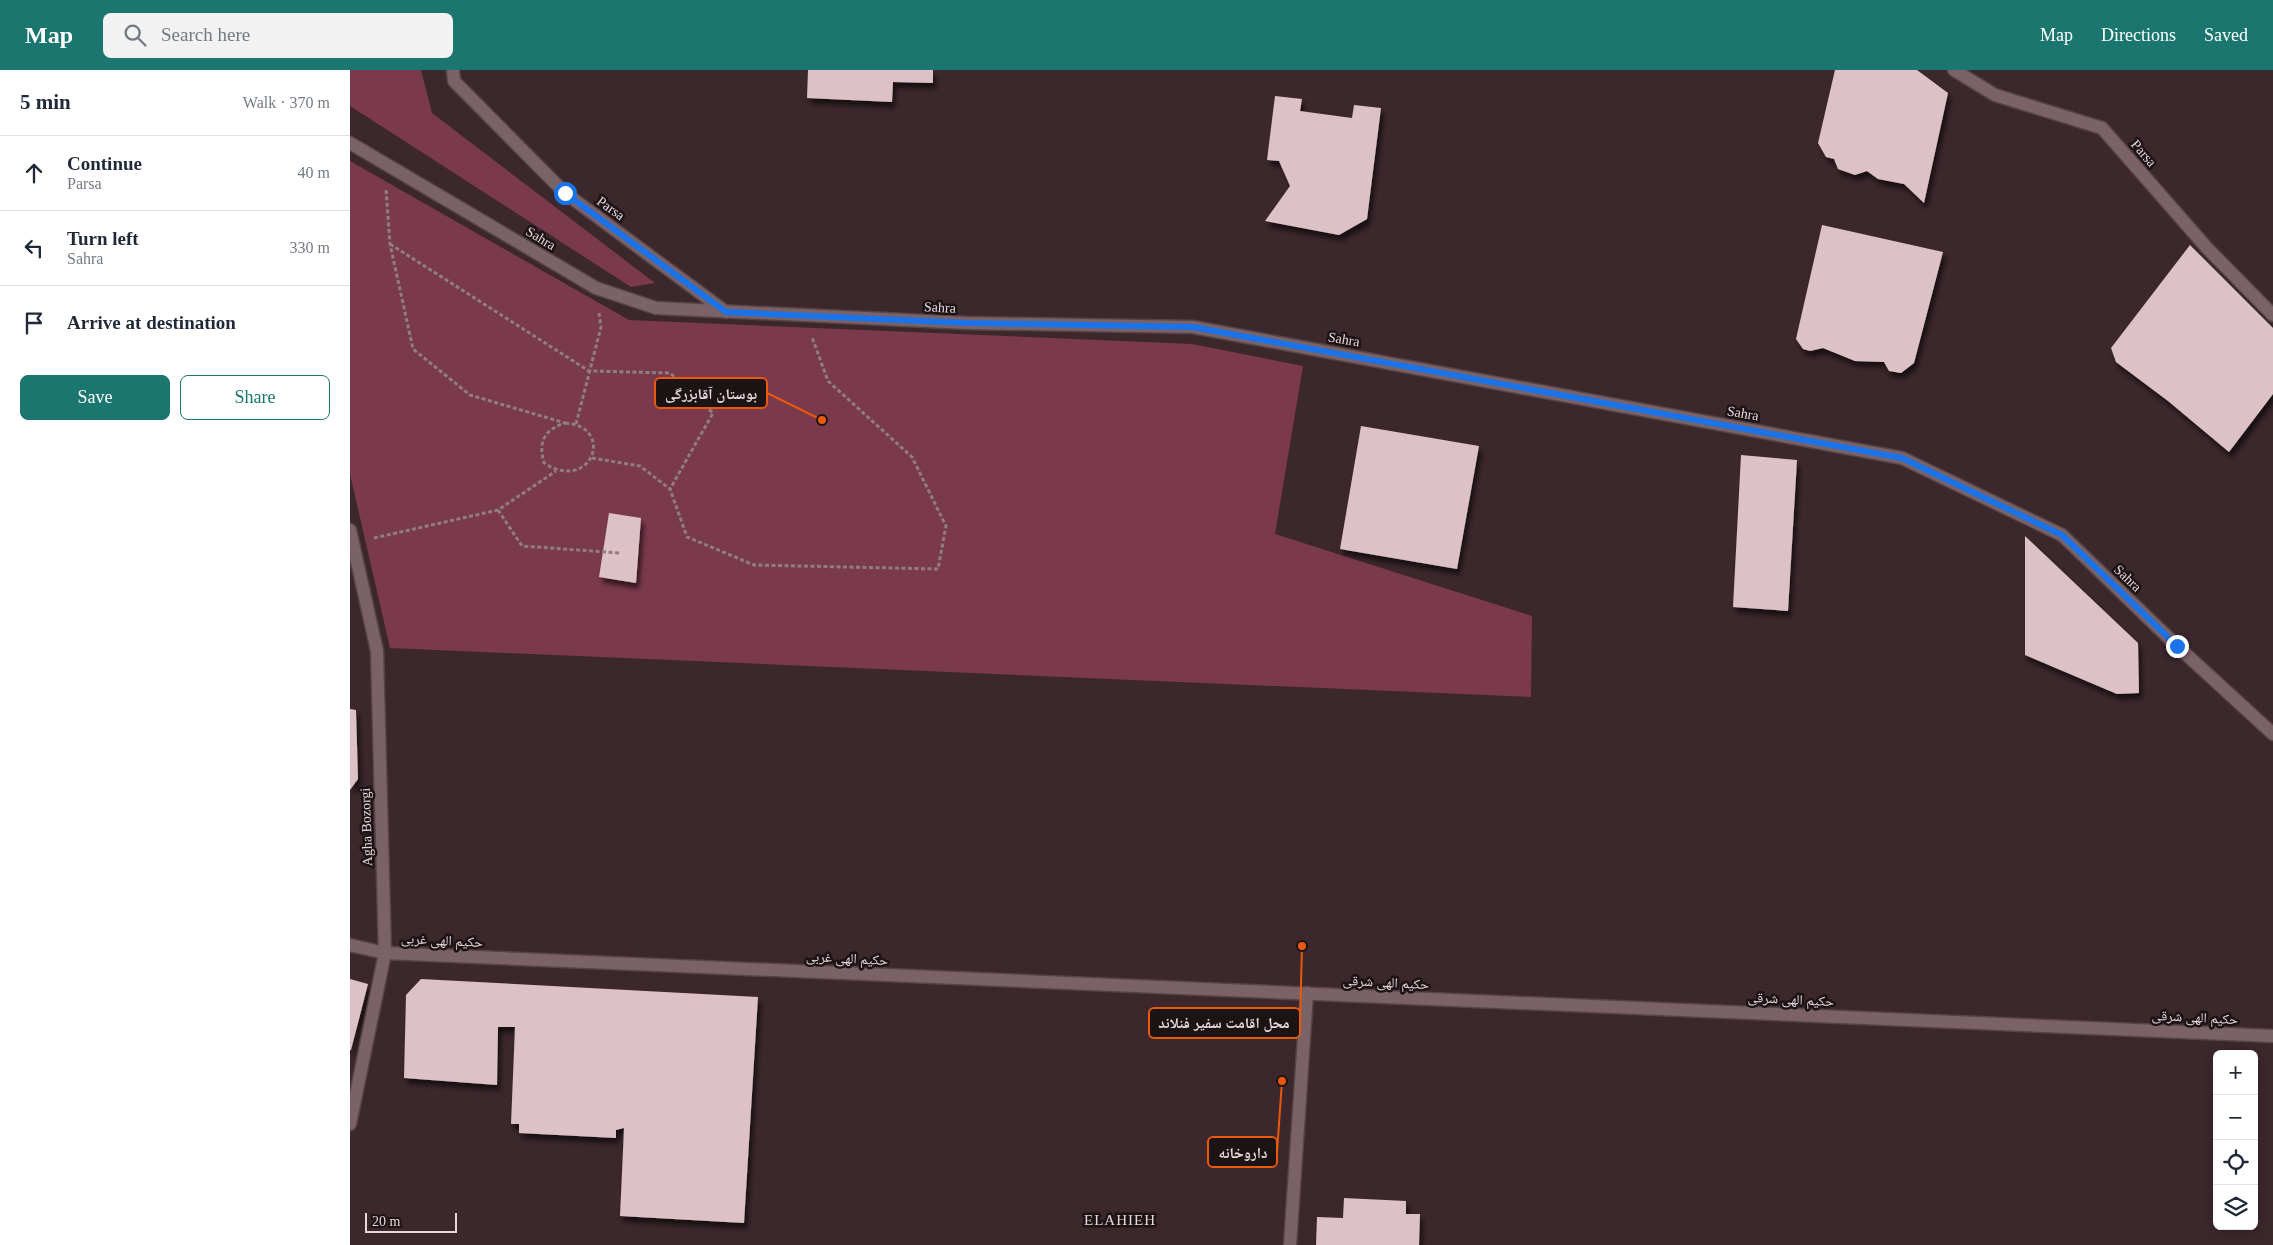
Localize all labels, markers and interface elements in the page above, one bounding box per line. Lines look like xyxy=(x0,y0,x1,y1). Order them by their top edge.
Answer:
search box xyxy=(103,13,453,58)
icon: search xyxy=(121,21,149,49)
text: Map xyxy=(25,22,73,48)
text: Search here xyxy=(161,24,250,45)
text: Map xyxy=(2040,25,2073,45)
text: Directions xyxy=(2101,25,2176,45)
text: Saved xyxy=(2204,25,2248,45)
text: 5 min xyxy=(20,90,71,114)
text: Walk · 370 m xyxy=(243,94,330,111)
street label: Parsa xyxy=(2128,137,2160,170)
text: Continue xyxy=(67,153,142,174)
icon: ahead xyxy=(20,159,48,187)
text: 40 m xyxy=(298,164,330,181)
text: Parsa xyxy=(67,175,102,192)
route start xyxy=(554,182,577,205)
street label: Parsa xyxy=(594,193,628,224)
street label: Sahra xyxy=(523,224,559,253)
text: Turn left xyxy=(67,228,139,249)
icon: left xyxy=(20,234,48,262)
text: 330 m xyxy=(290,239,330,256)
text: Sahra xyxy=(67,250,103,267)
street label: Sahra xyxy=(924,299,957,316)
icon: arrive xyxy=(20,309,48,337)
text: Arrive at destination xyxy=(67,312,236,333)
street label: Sahra xyxy=(1327,329,1362,350)
button: Save xyxy=(20,375,170,420)
button: Share xyxy=(180,375,330,420)
callout: بوستان آقابزرگی xyxy=(655,378,767,408)
text: بوستان آقابزرگی xyxy=(665,386,757,403)
street label: Sahra xyxy=(1726,403,1761,424)
street label: Sahra xyxy=(2111,562,2145,595)
route end xyxy=(2166,635,2189,658)
street label: Agha Bozorgi xyxy=(358,787,375,867)
street label: حکیم الهی غربی xyxy=(400,931,484,952)
street label: حکیم الهی غربی xyxy=(805,949,889,970)
street label: حکیم الهی شرقی xyxy=(1342,973,1430,994)
street label: حکیم الهی شرقی xyxy=(1747,990,1835,1011)
callout: محل اقامت سفیر فنلاند xyxy=(1149,1008,1300,1038)
street label: حکیم الهی شرقی xyxy=(2151,1008,2239,1029)
text: محل اقامت سفیر فنلاند xyxy=(1158,1015,1290,1032)
map controls xyxy=(2213,1050,2258,1230)
button: + xyxy=(2213,1050,2258,1095)
button: − xyxy=(2213,1095,2258,1140)
callout: داروخانه xyxy=(1208,1137,1277,1167)
button: locate xyxy=(2213,1140,2258,1185)
text: داروخانه xyxy=(1218,1145,1268,1161)
button: layers xyxy=(2213,1185,2258,1230)
scale bar xyxy=(365,1210,458,1233)
district label: ELAHIEH xyxy=(1084,1212,1156,1228)
text: 20 m xyxy=(372,1214,400,1229)

